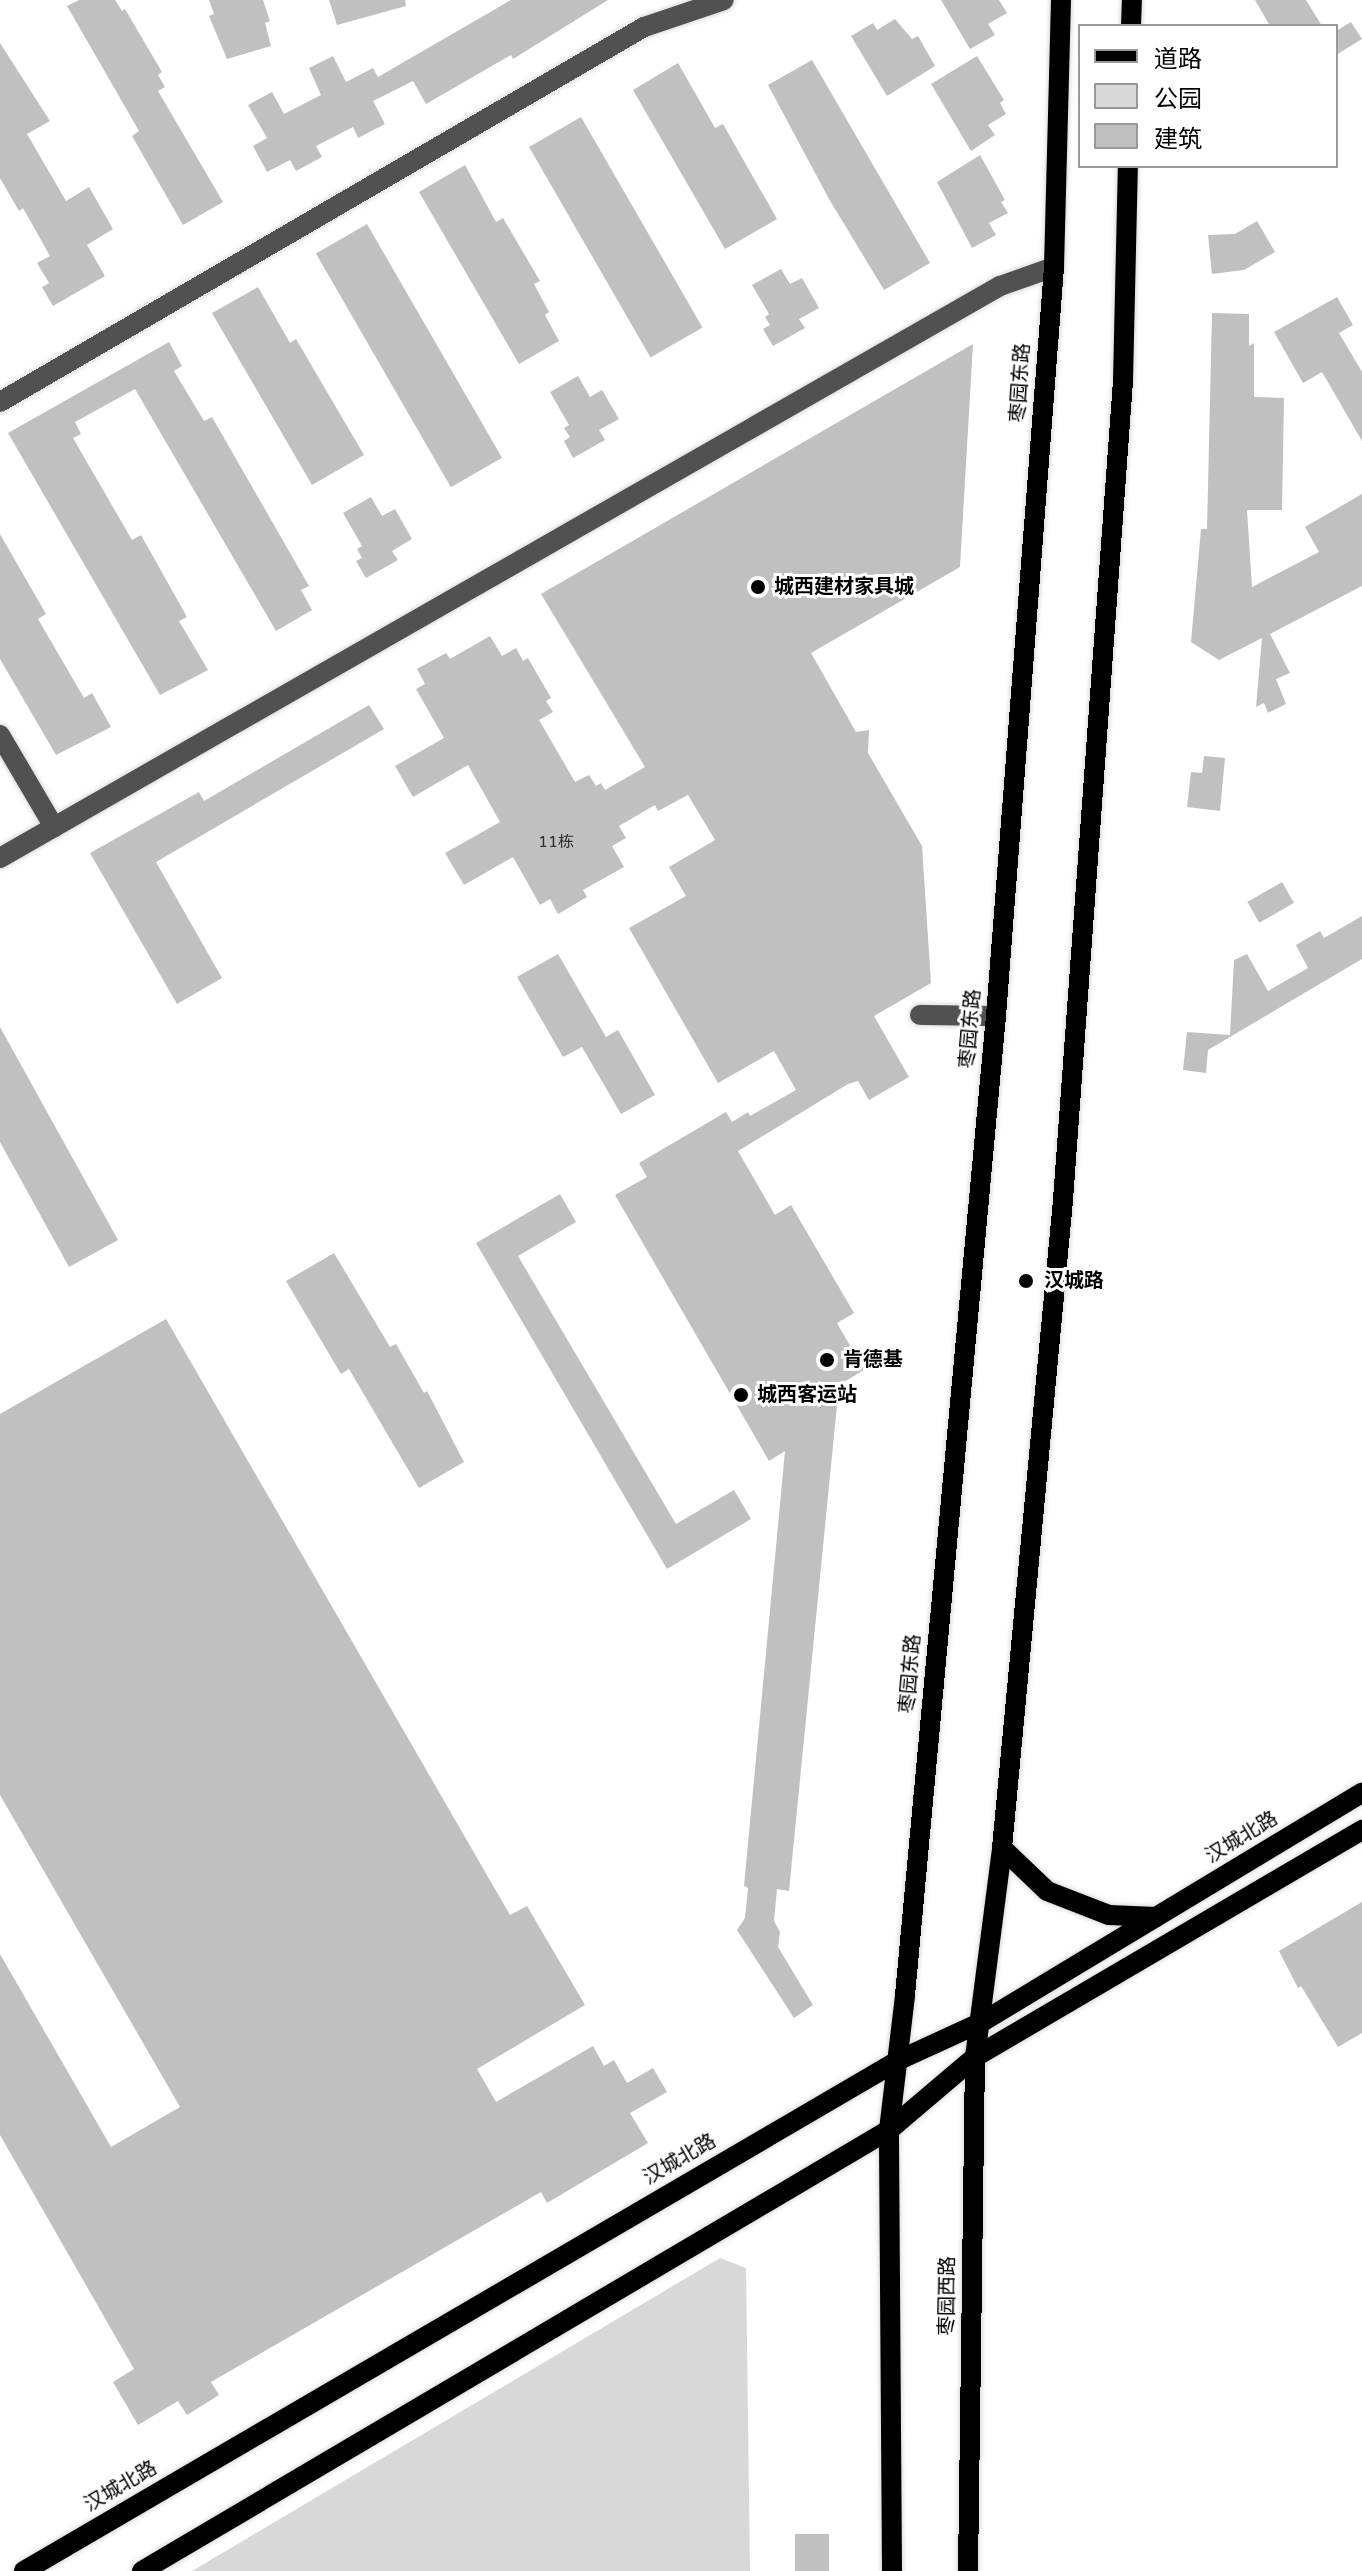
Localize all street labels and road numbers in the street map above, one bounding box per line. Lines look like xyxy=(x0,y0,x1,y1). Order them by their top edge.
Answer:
street label: 枣园东路 xyxy=(1006,342,1036,424)
street label: 枣园东路 xyxy=(956,988,986,1070)
street label: 枣园东路 xyxy=(896,1633,926,1715)
street label: 汉城北路 xyxy=(1202,1807,1282,1869)
street label: 汉城北路 xyxy=(639,2130,721,2190)
street label: 枣园西路 xyxy=(935,2256,961,2336)
street label: 汉城北路 xyxy=(80,2457,162,2517)

